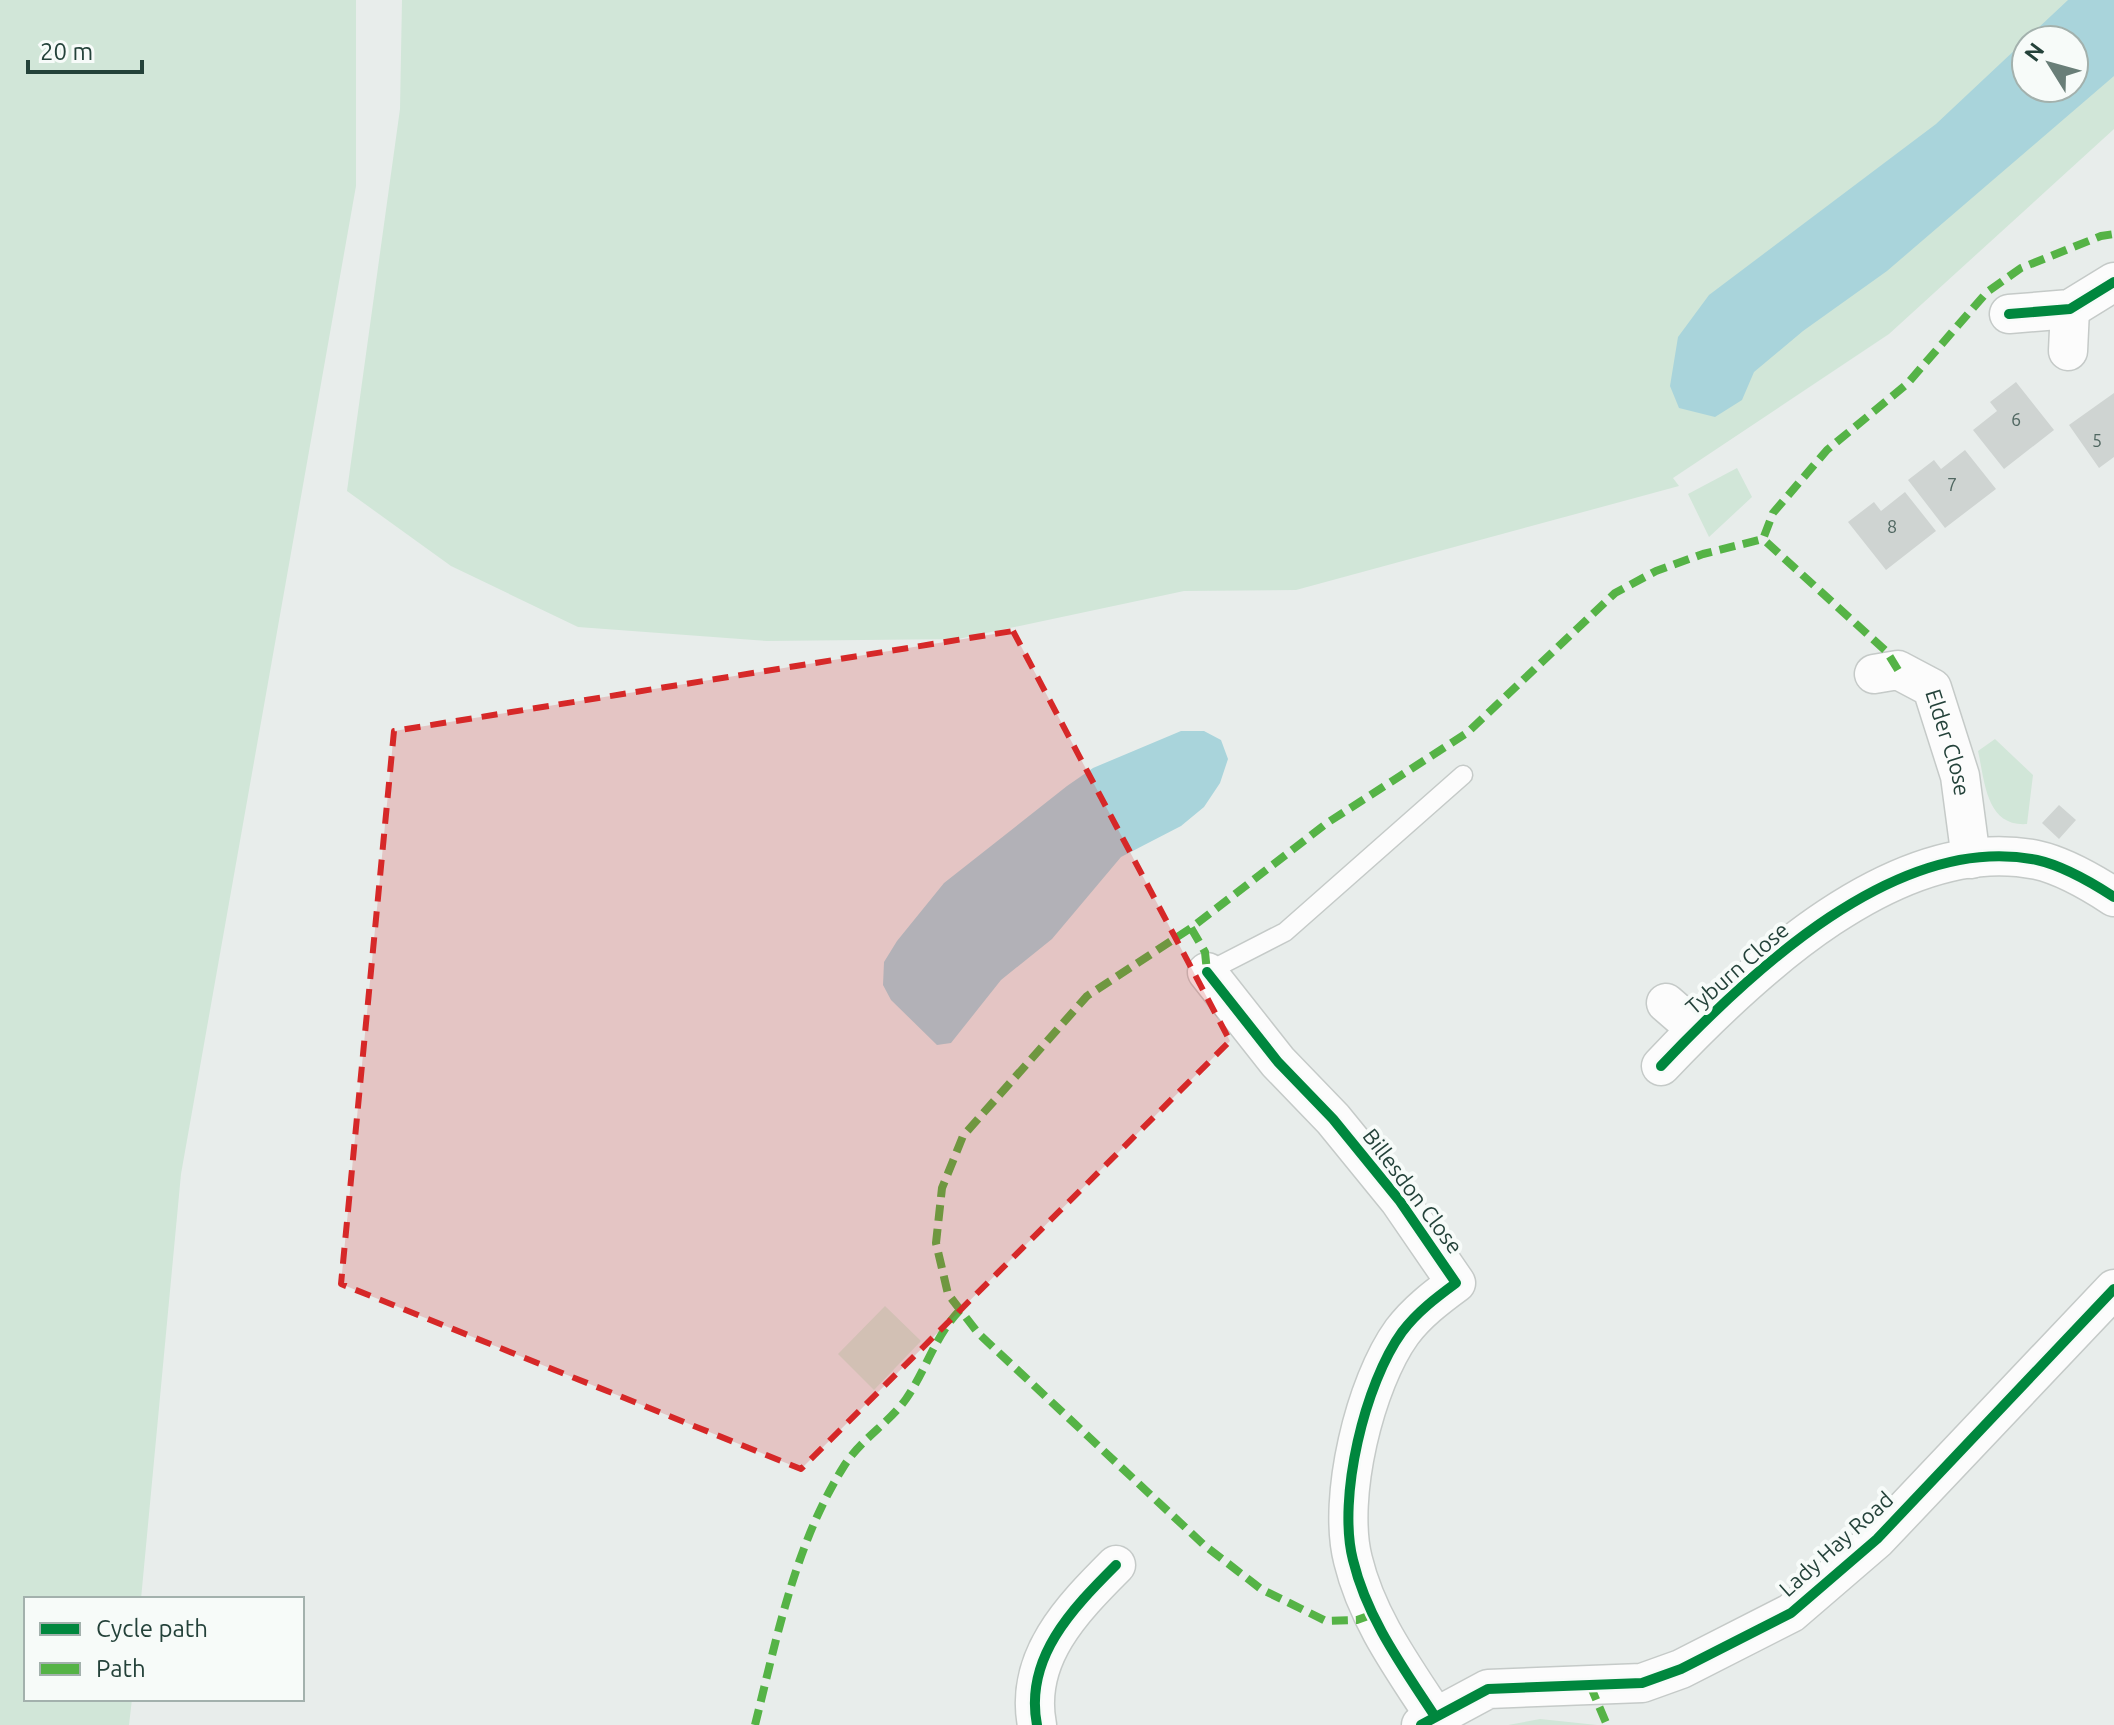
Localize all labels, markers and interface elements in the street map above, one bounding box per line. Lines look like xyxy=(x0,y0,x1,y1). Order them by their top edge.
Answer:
scale bar xyxy=(28,24,142,74)
north arrow xyxy=(2010,24,2090,104)
text: 20 m xyxy=(40,38,93,65)
text: N xyxy=(2019,38,2049,66)
house number: 6 xyxy=(2011,409,2021,429)
house number: 5 xyxy=(2092,430,2102,450)
house number: 7 xyxy=(1947,474,1957,494)
house number: 8 xyxy=(1887,516,1897,536)
street label: Elder Close xyxy=(1921,686,1976,797)
street label: Tyburn Close xyxy=(1680,916,1793,1019)
street label: Billesdon Close xyxy=(1358,1123,1468,1258)
street label: Lady Hay Road xyxy=(1774,1486,1898,1601)
legend xyxy=(24,1597,304,1701)
text: Cycle path xyxy=(96,1615,208,1642)
text: Path xyxy=(96,1655,146,1682)

